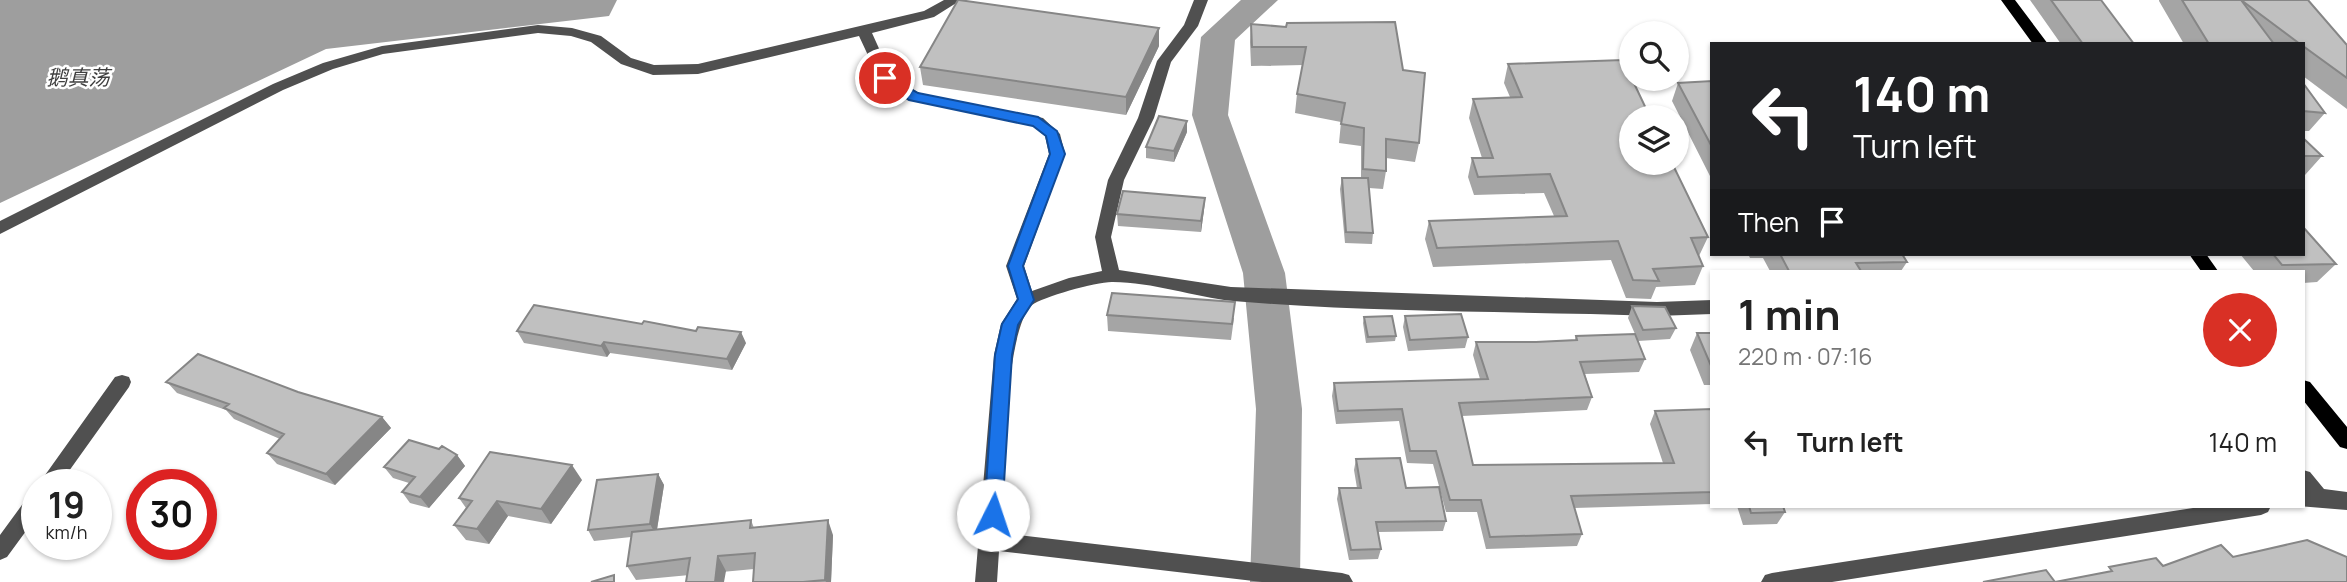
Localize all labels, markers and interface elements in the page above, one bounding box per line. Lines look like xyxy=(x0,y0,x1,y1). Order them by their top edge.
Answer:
map controls xyxy=(1619,21,1689,175)
button: search xyxy=(1619,21,1689,91)
pin xyxy=(855,48,915,108)
icon: arrive xyxy=(866,59,904,97)
text: 140 m xyxy=(1853,60,1990,127)
water label: 鹅真荡 xyxy=(47,63,112,91)
icon: left xyxy=(1738,70,1829,161)
button: layers xyxy=(1619,105,1689,175)
text: Turn left xyxy=(1853,124,1977,168)
icon: arrive xyxy=(1813,203,1851,241)
text: Then xyxy=(1738,204,1799,240)
text: 1 min xyxy=(1738,285,1841,343)
button: close xyxy=(2203,293,2277,367)
text: 220 m · 07:16 xyxy=(1738,340,1872,372)
icon: left xyxy=(1738,423,1776,461)
text: Turn left xyxy=(1797,424,1904,460)
text: 140 m xyxy=(2208,424,2277,460)
speed limit sign: 30 xyxy=(126,469,217,560)
position arrow xyxy=(956,478,1030,552)
text: 19 xyxy=(48,481,85,529)
text: km/h xyxy=(46,520,87,544)

